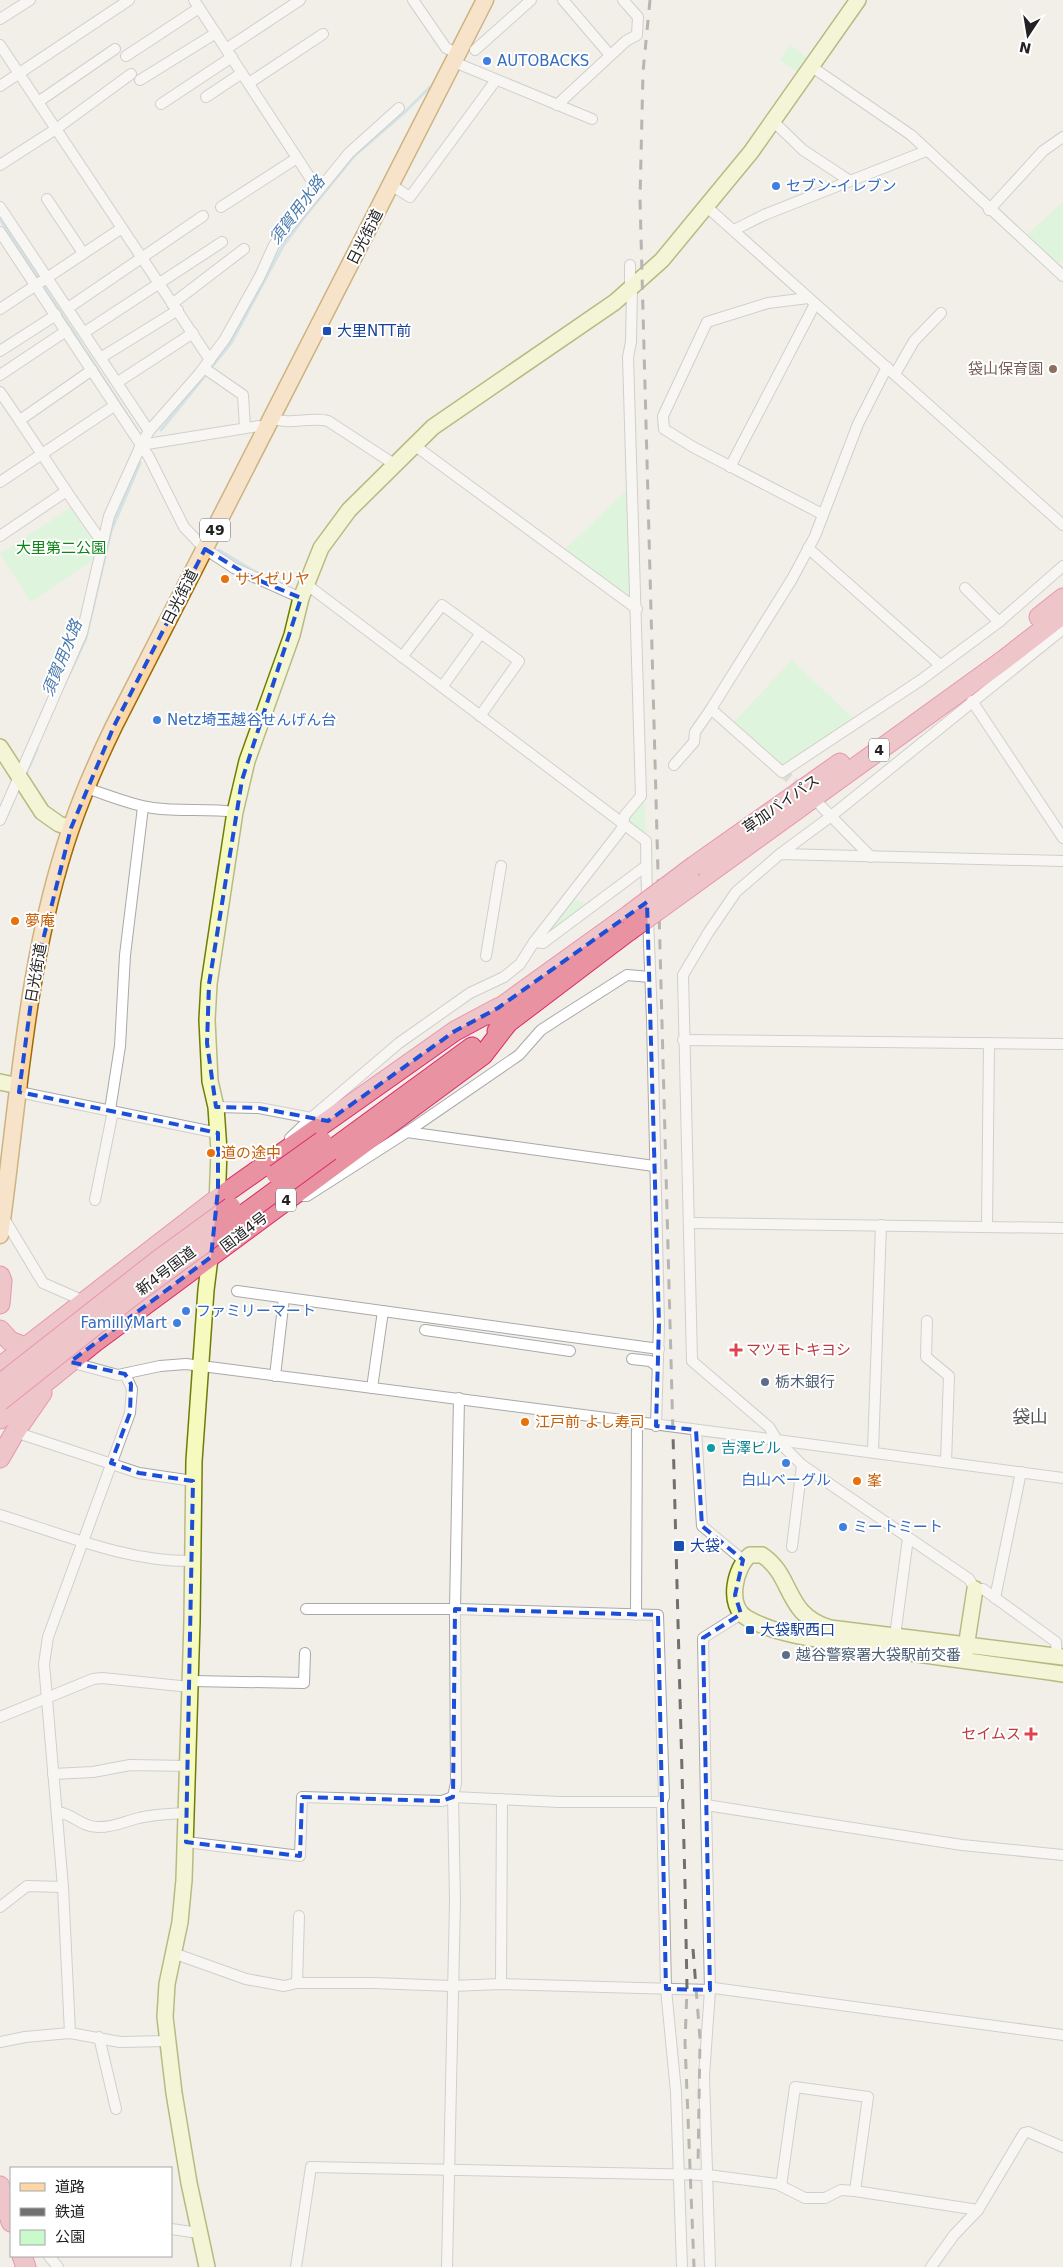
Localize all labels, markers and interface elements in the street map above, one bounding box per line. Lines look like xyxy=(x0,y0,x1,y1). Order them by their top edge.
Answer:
north arrow xyxy=(1003,10,1053,60)
text: N xyxy=(1018,39,1033,57)
place label: AUTOBACKS xyxy=(497,52,589,70)
marker: AUTOBACKS xyxy=(481,55,493,67)
water label: 須賀用水路 xyxy=(265,171,330,248)
place label: セブン-イレブン xyxy=(786,177,896,195)
marker: セブン-イレブン xyxy=(770,180,782,192)
street label: 日光街道 xyxy=(343,206,387,268)
place label: 大里NTT前 xyxy=(337,322,411,340)
marker: 大里NTT前 xyxy=(321,325,333,337)
place label: 袋山保育園 xyxy=(968,360,1043,378)
marker: 袋山保育園 xyxy=(1047,363,1059,375)
road number: 49 xyxy=(200,518,230,542)
park label: 大里第二公園 xyxy=(16,539,106,557)
street label: 日光街道 xyxy=(158,566,202,628)
place label: サイゼリヤ xyxy=(235,570,310,588)
marker: サイゼリヤ xyxy=(219,573,231,585)
water label: 須賀用水路 xyxy=(38,616,87,699)
place label: Netz埼玉越谷せんげん台 xyxy=(167,711,336,729)
marker: Netz埼玉越谷せんげん台 xyxy=(151,714,163,726)
road number: 4 xyxy=(869,738,889,762)
street label: 草加バイパス xyxy=(739,771,823,837)
place label: 夢庵 xyxy=(25,912,55,930)
marker: 夢庵 xyxy=(9,915,21,927)
street label: 日光街道 xyxy=(22,942,50,1004)
place label: 道の途中 xyxy=(221,1144,281,1162)
marker: 道の途中 xyxy=(205,1147,217,1159)
road number: 4 xyxy=(276,1188,296,1212)
street label: 国道4号 xyxy=(217,1208,271,1256)
street label: 新4号国道 xyxy=(133,1243,199,1299)
place label: ファミリーマート xyxy=(196,1302,316,1320)
marker: ファミリーマート xyxy=(180,1305,192,1317)
place label: FamillyMart xyxy=(80,1314,167,1332)
marker: FamillyMart xyxy=(171,1317,183,1329)
place label: マツモトキヨシ xyxy=(746,1341,851,1359)
marker: マツモトキヨシ xyxy=(730,1344,742,1356)
place label: 栃木銀行 xyxy=(775,1373,835,1391)
marker: 栃木銀行 xyxy=(759,1376,771,1388)
district label: 袋山 xyxy=(1012,1406,1048,1427)
place label: 江戸前 よし寿司 xyxy=(535,1413,645,1431)
marker: 江戸前 よし寿司 xyxy=(519,1416,531,1428)
place label: 吉澤ビル xyxy=(721,1439,781,1457)
marker: 吉澤ビル xyxy=(705,1442,717,1454)
marker: 白山ベーグル xyxy=(780,1457,792,1469)
place label: 白山ベーグル xyxy=(741,1471,831,1489)
place label: 峯 xyxy=(867,1472,882,1490)
marker: 峯 xyxy=(851,1475,863,1487)
place label: ミートミート xyxy=(853,1518,943,1536)
marker: ミートミート xyxy=(837,1521,849,1533)
place label: 大袋 xyxy=(690,1537,720,1555)
marker: 大袋 xyxy=(672,1539,686,1553)
place label: 大袋駅西口 xyxy=(760,1621,835,1639)
marker: 大袋駅西口 xyxy=(744,1624,756,1636)
place label: 越谷警察署大袋駅前交番 xyxy=(795,1646,961,1664)
marker: 越谷警察署大袋駅前交番 xyxy=(780,1649,792,1661)
place label: セイムス xyxy=(961,1725,1021,1743)
marker: セイムス xyxy=(1025,1728,1037,1740)
legend xyxy=(10,2167,172,2257)
text: 道路 xyxy=(55,2178,85,2196)
text: 鉄道 xyxy=(55,2203,85,2221)
text: 公園 xyxy=(55,2228,85,2246)

